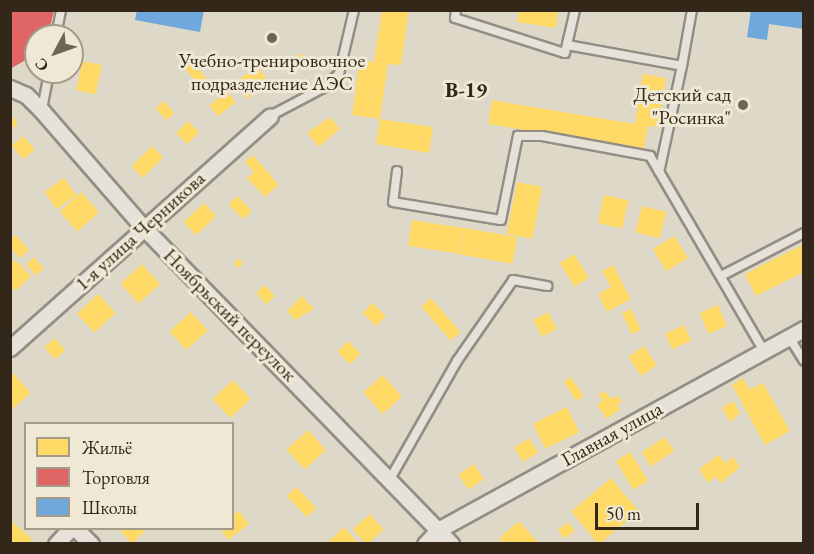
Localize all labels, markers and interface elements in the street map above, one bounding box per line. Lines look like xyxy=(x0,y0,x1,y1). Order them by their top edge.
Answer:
north arrow xyxy=(24,24,84,84)
marker: Учебно-тренировочное подразделение АЭС xyxy=(265,31,279,45)
place label: Учебно-тренировочное подразделение АЭС xyxy=(179,48,365,95)
text: С xyxy=(30,54,53,76)
district label: В-19 xyxy=(445,77,487,103)
place label: Детский сад "Росинка" xyxy=(633,82,731,129)
marker: Детский сад "Росинка" xyxy=(736,98,750,112)
street label: 1-я улица Черникова xyxy=(70,166,210,296)
street label: Ноябрьский переулок xyxy=(158,243,302,387)
street label: Главная улица xyxy=(557,396,667,472)
legend xyxy=(24,422,234,530)
text: Жильё xyxy=(82,436,132,459)
text: Торговля xyxy=(82,466,150,489)
scale bar xyxy=(598,491,702,529)
text: Школы xyxy=(82,496,137,519)
text: 50 m xyxy=(606,502,641,525)

